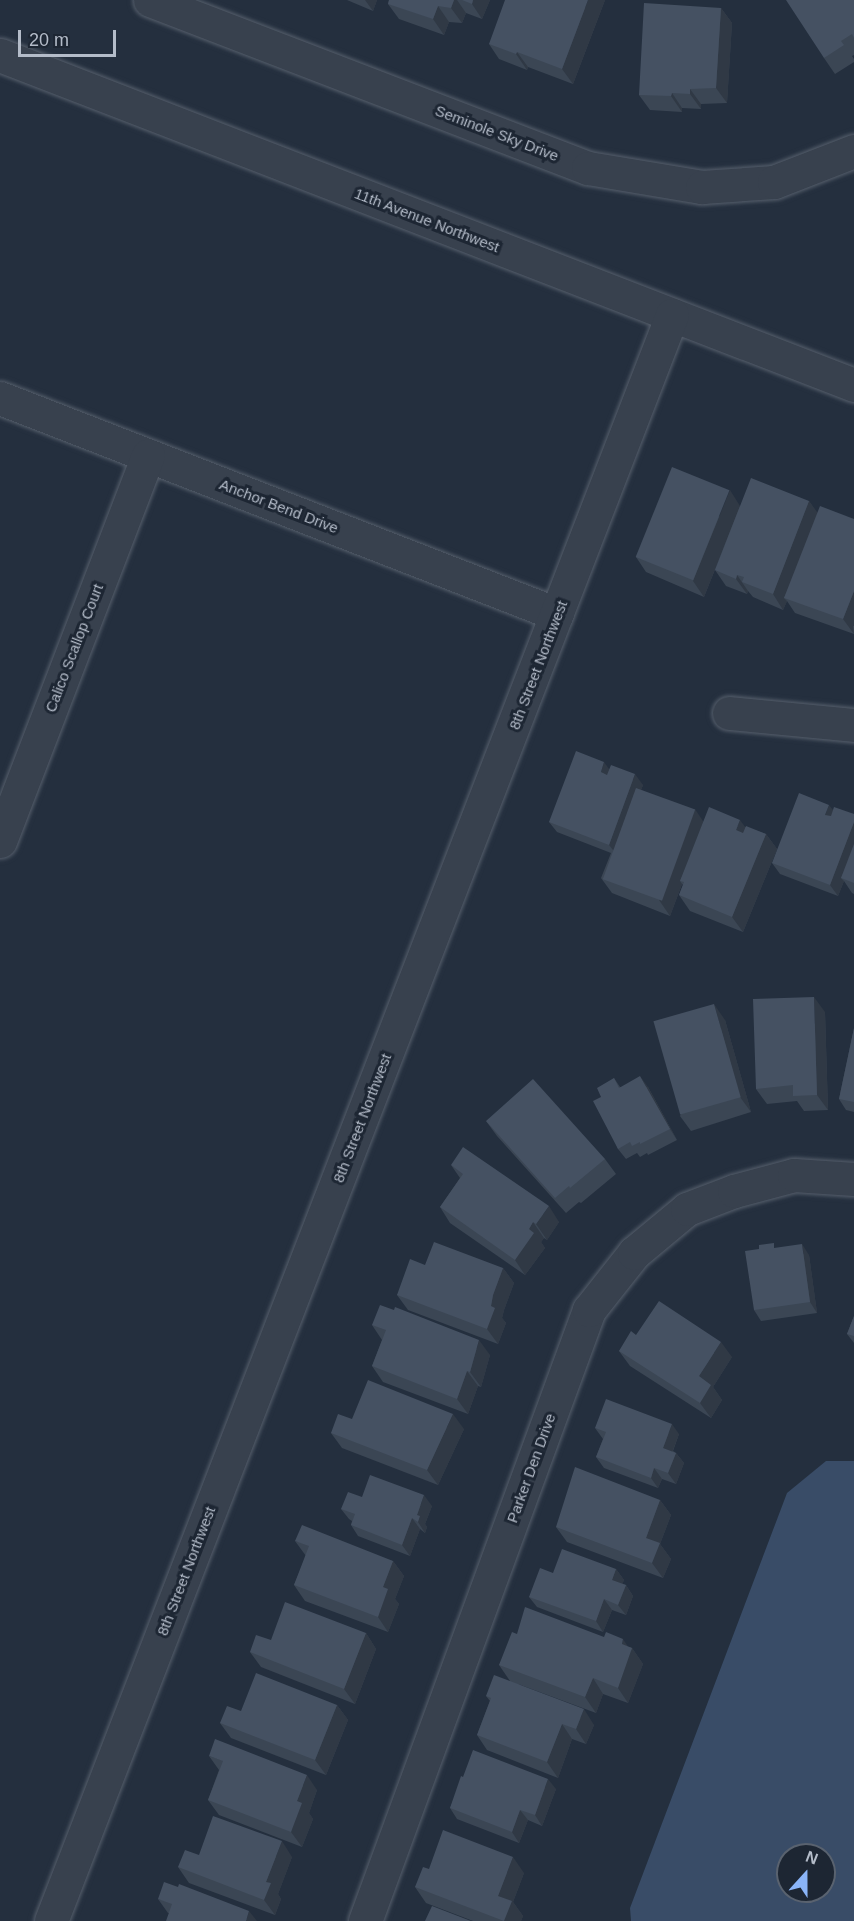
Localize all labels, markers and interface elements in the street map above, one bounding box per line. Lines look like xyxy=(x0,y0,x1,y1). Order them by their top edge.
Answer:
scale bar xyxy=(21,18,118,56)
text: 20 m xyxy=(29,30,69,50)
street label: Seminole Sky Drive xyxy=(433,101,561,165)
street label: 11th Avenue Northwest xyxy=(352,184,502,256)
street label: Anchor Bend Drive xyxy=(217,475,341,537)
street label: Calico Scallop Court xyxy=(41,581,107,715)
street label: 8th Street Northwest xyxy=(505,598,571,732)
street label: 8th Street Northwest xyxy=(329,1051,395,1185)
street label: Parker Den Drive xyxy=(503,1411,559,1525)
street label: 8th Street Northwest xyxy=(153,1504,219,1638)
north arrow xyxy=(776,1843,836,1903)
text: N xyxy=(803,1848,820,1868)

